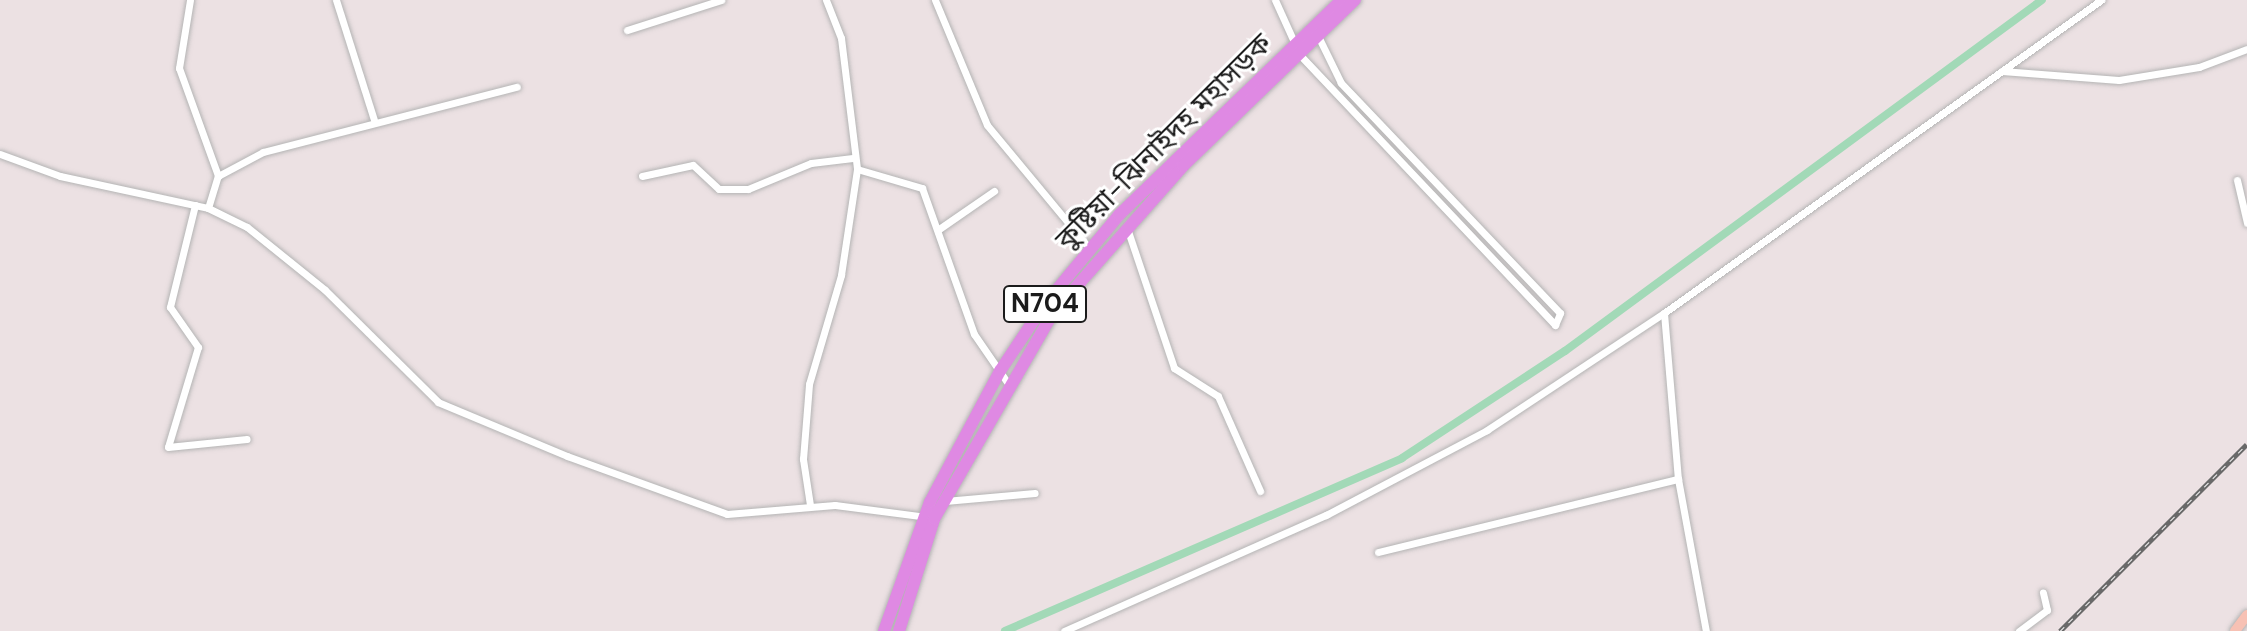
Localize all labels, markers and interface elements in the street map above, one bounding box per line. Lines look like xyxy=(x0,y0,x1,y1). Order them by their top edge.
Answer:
street label: কুষ্টিয়া-ঝিনাইদহ মহাসড়ক xyxy=(1049,27,1279,257)
road number: N704 xyxy=(1003,282,1087,326)

